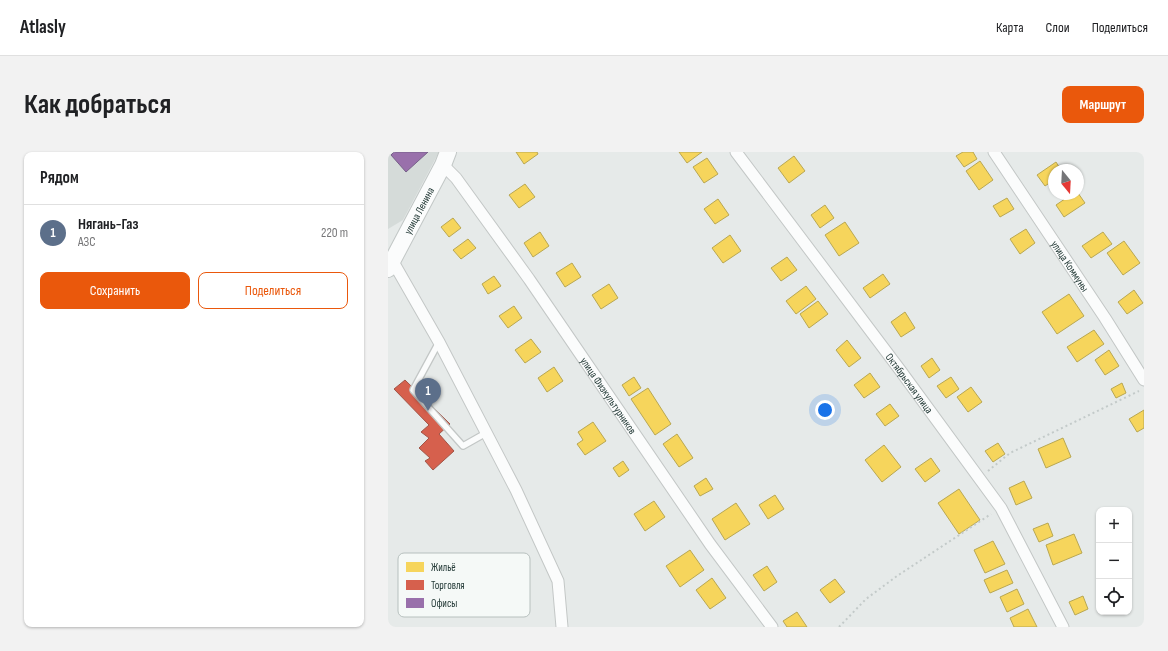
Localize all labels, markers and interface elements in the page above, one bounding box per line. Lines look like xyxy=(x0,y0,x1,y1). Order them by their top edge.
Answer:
text: Atlasly xyxy=(20,16,66,39)
text: Карта xyxy=(996,19,1024,36)
text: Слои xyxy=(1046,19,1070,36)
text: Поделиться xyxy=(1092,19,1148,36)
button: Маршрут xyxy=(1062,86,1144,123)
text: Как добраться xyxy=(24,88,171,121)
north arrow xyxy=(1048,164,1084,200)
text: Рядом xyxy=(40,168,79,188)
street label: улица Ленина xyxy=(401,185,437,236)
text: Нягань-Газ xyxy=(78,215,139,234)
text: 1 xyxy=(50,225,56,241)
text: 220 m xyxy=(321,225,348,241)
text: АЗС xyxy=(78,234,96,250)
street label: улица Коммуны xyxy=(1048,238,1092,294)
button: Сохранить xyxy=(40,272,190,309)
button: Поделиться xyxy=(198,272,348,309)
street label: Октябрьская улица xyxy=(883,351,936,416)
street label: улица Физкультурников xyxy=(578,355,639,436)
pin: 1 xyxy=(415,378,441,411)
your location xyxy=(815,400,835,420)
map controls xyxy=(1096,507,1132,615)
button: + xyxy=(1096,507,1132,543)
button: − xyxy=(1096,543,1132,579)
legend xyxy=(398,553,530,617)
text: Жильё xyxy=(431,561,456,574)
text: Торговля xyxy=(431,579,465,592)
button: locate xyxy=(1096,579,1132,615)
text: Офисы xyxy=(431,597,457,610)

